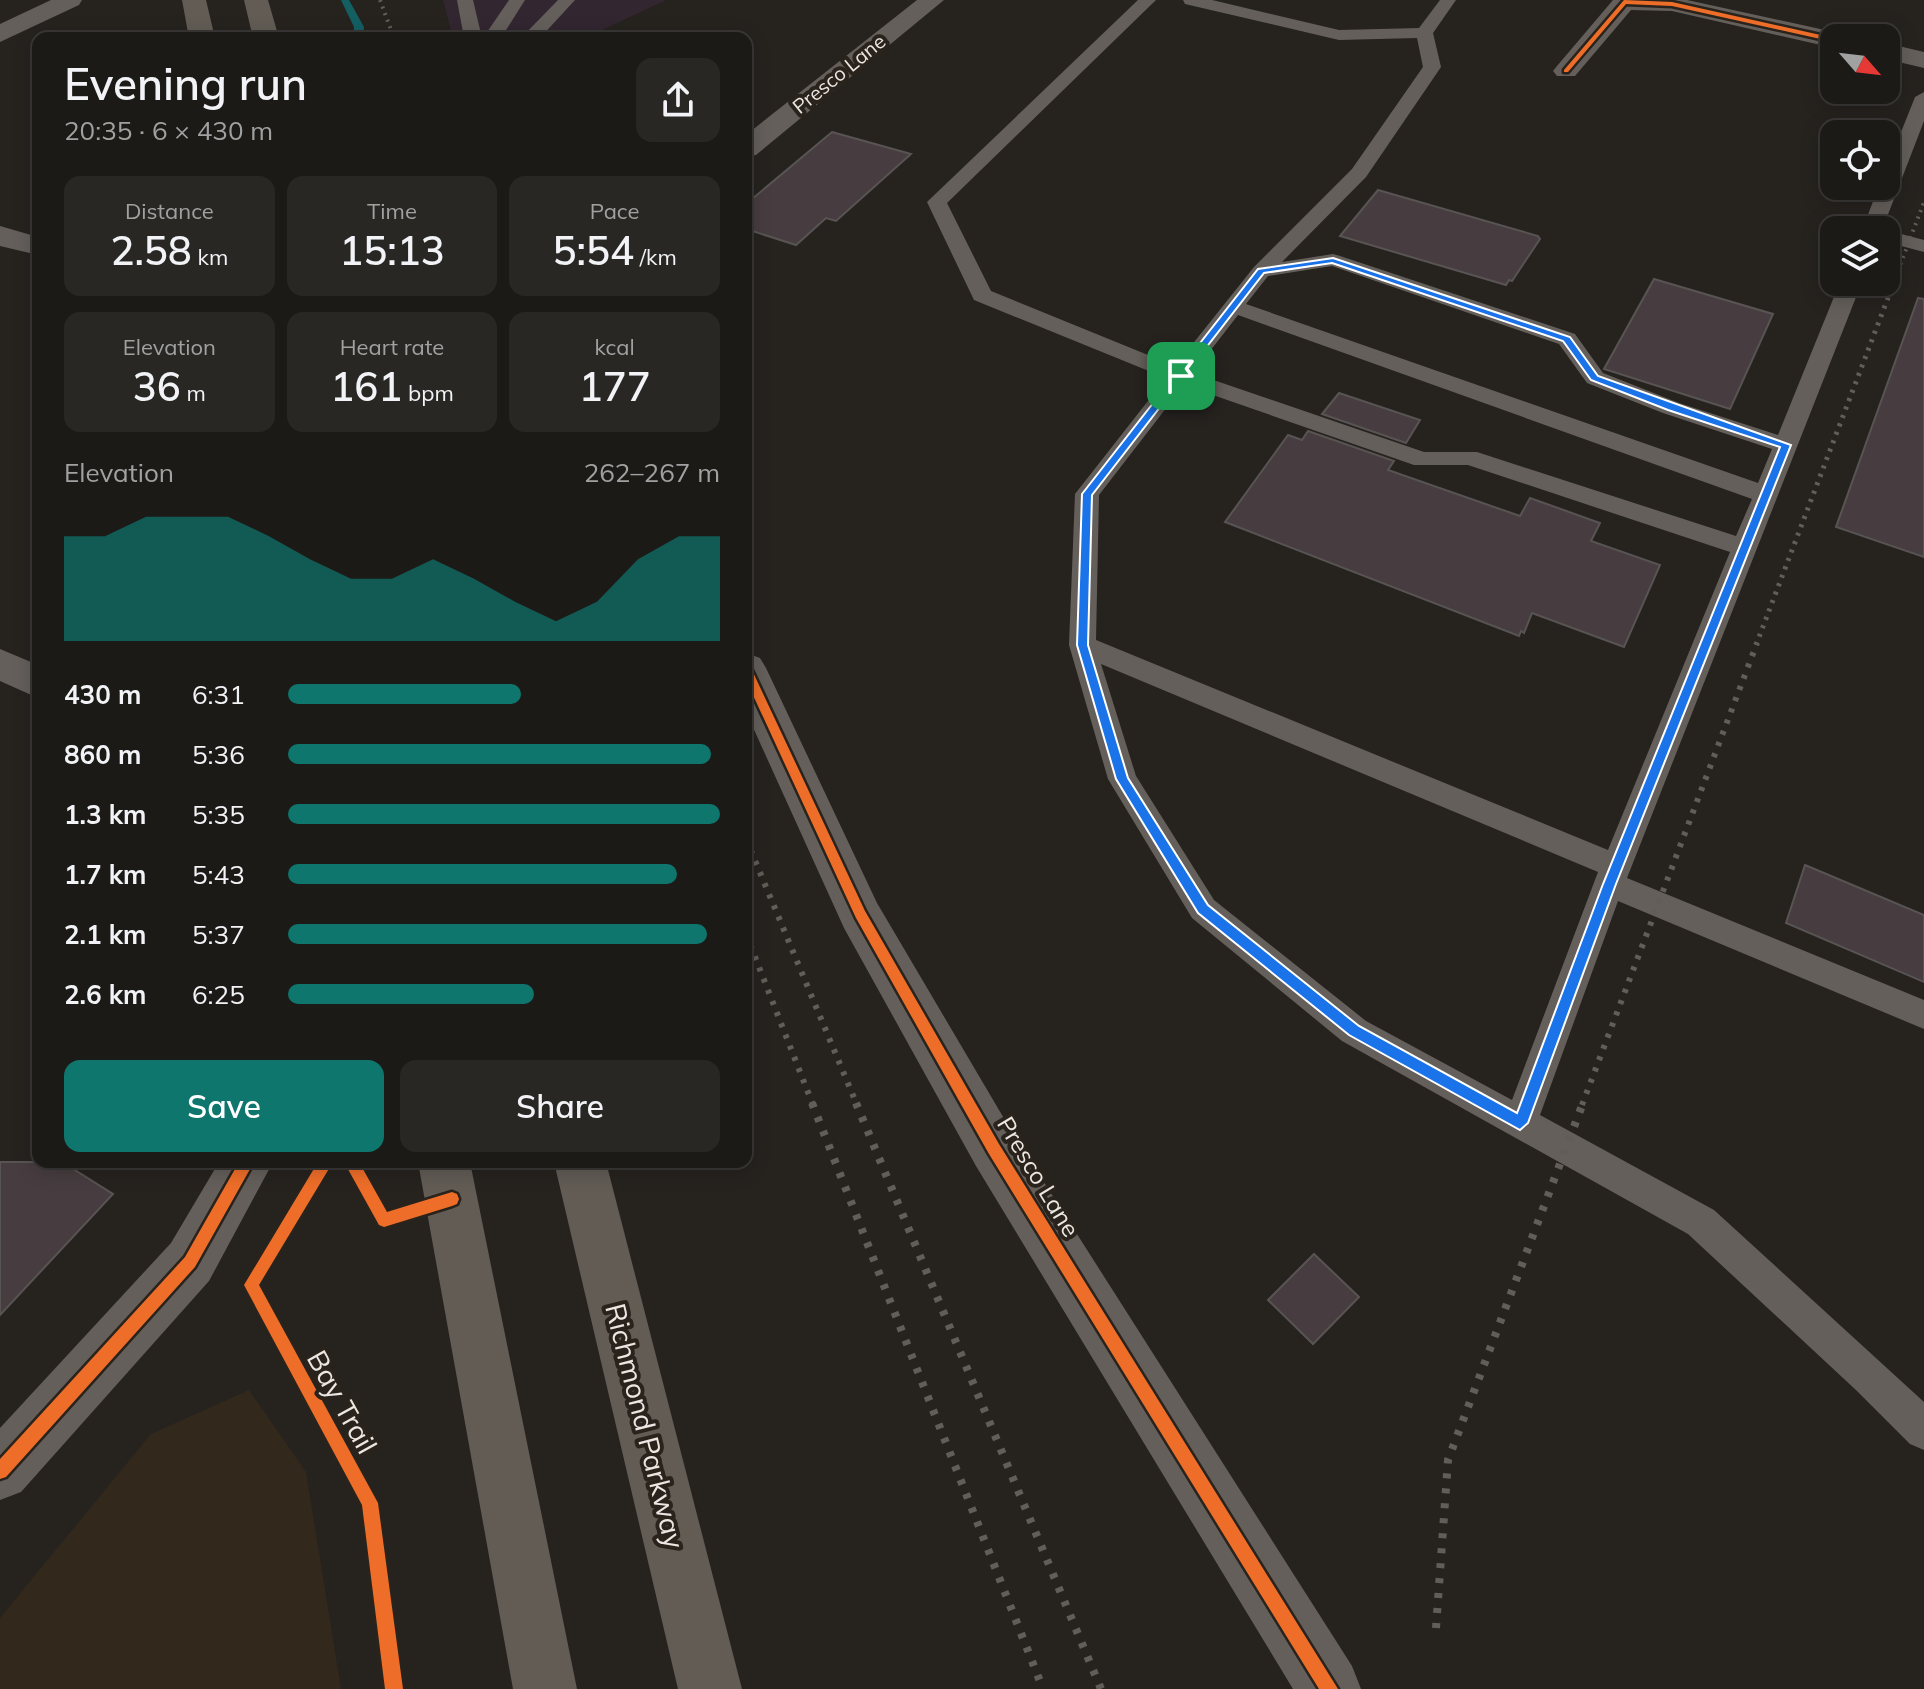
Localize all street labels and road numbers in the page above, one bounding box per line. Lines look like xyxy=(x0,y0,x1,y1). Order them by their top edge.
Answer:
street label: Presco Lane xyxy=(787,28,890,119)
street label: Presco Lane xyxy=(991,1111,1087,1242)
street label: Richmond Parkway xyxy=(598,1300,693,1552)
street label: Bay Trail xyxy=(300,1344,385,1460)

